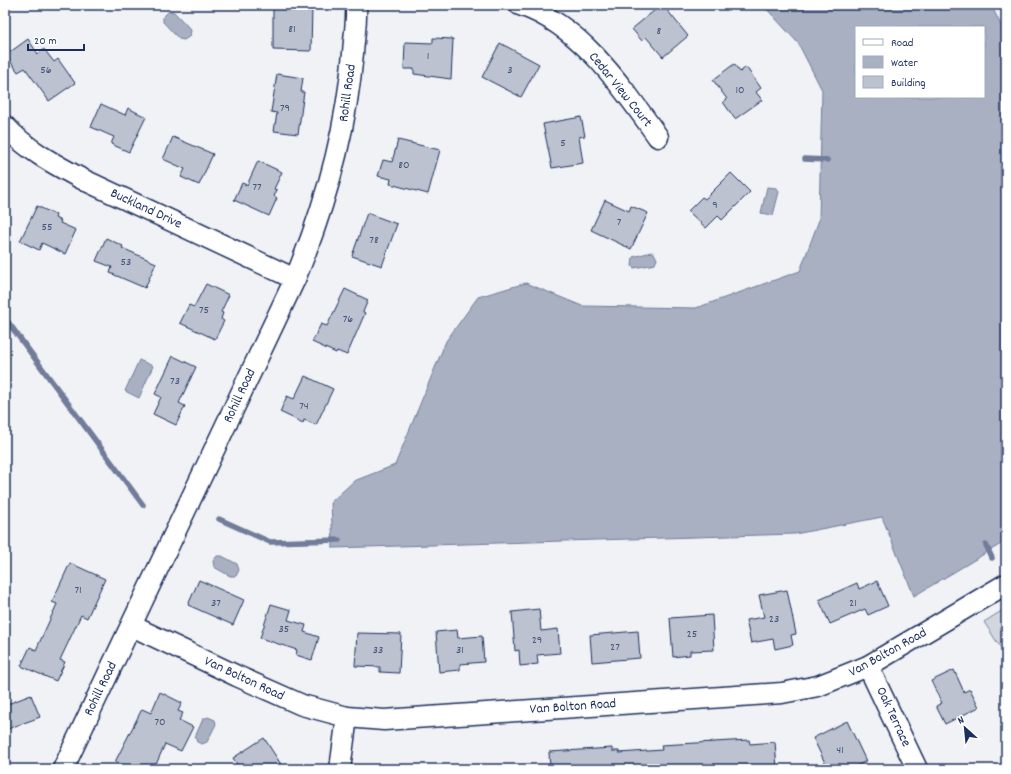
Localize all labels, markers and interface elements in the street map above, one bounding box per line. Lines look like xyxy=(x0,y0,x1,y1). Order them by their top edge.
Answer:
house number: 81 xyxy=(288,21,296,38)
house number: 8 xyxy=(657,23,662,40)
scale bar xyxy=(28,26,84,52)
legend xyxy=(855,26,985,98)
text: 20 m xyxy=(34,33,57,50)
text: Road xyxy=(891,35,913,52)
house number: 1 xyxy=(427,48,429,65)
street label: Cedar View Court xyxy=(583,48,657,132)
text: Water xyxy=(891,55,918,72)
house number: 56 xyxy=(40,62,52,79)
house number: 3 xyxy=(507,62,513,79)
street label: Rohill Road xyxy=(334,63,362,123)
text: Building xyxy=(891,75,926,92)
house number: 10 xyxy=(735,82,745,99)
house number: 79 xyxy=(280,100,290,117)
house number: 5 xyxy=(560,135,566,152)
house number: 80 xyxy=(398,157,410,174)
house number: 77 xyxy=(252,179,262,196)
street label: Buckland Drive xyxy=(107,184,185,234)
house number: 9 xyxy=(712,197,718,214)
house number: 7 xyxy=(617,214,622,231)
house number: 55 xyxy=(41,219,53,236)
house number: 78 xyxy=(369,232,379,249)
house number: 53 xyxy=(121,254,131,271)
house number: 75 xyxy=(199,302,209,319)
house number: 76 xyxy=(343,311,353,328)
street label: Rohill Road xyxy=(219,365,261,427)
house number: 73 xyxy=(170,373,180,390)
house number: 74 xyxy=(299,398,309,415)
house number: 71 xyxy=(74,582,82,599)
house number: 37 xyxy=(211,595,221,612)
house number: 21 xyxy=(849,595,857,612)
house number: 23 xyxy=(769,611,779,628)
house number: 35 xyxy=(279,621,289,638)
street label: Van Bolton Road xyxy=(845,623,931,683)
house number: 25 xyxy=(687,626,697,643)
house number: 29 xyxy=(532,632,542,649)
house number: 27 xyxy=(610,639,620,656)
house number: 33 xyxy=(373,642,383,659)
house number: 31 xyxy=(456,642,464,659)
street label: Van Bolton Road xyxy=(201,652,287,706)
street label: Rohill Road xyxy=(79,659,123,719)
street label: Oak Terrace xyxy=(870,684,916,750)
street label: Van Bolton Road xyxy=(529,694,617,720)
north arrow xyxy=(945,708,985,748)
text: N xyxy=(955,712,968,729)
house number: 70 xyxy=(154,714,166,731)
house number: 41 xyxy=(836,742,844,759)

